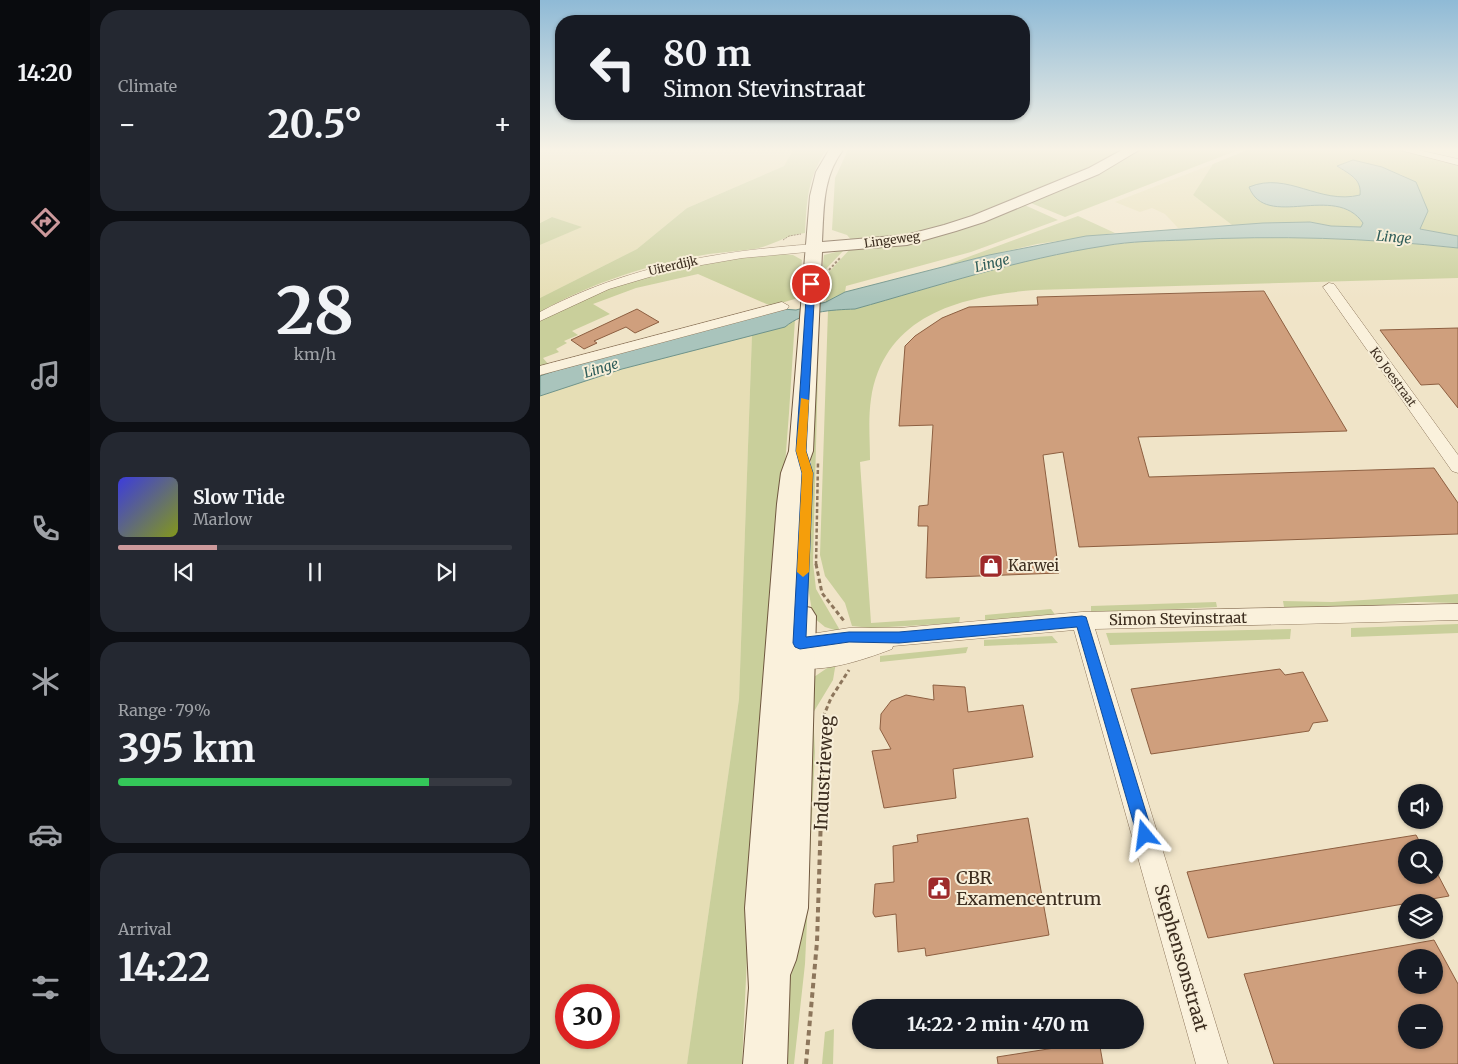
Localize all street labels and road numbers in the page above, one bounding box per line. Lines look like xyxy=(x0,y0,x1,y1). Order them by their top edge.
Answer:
street label: Lingeweg xyxy=(863,228,922,251)
street label: Uiterdijk xyxy=(647,252,699,278)
street label: Ko Joestraat xyxy=(1367,344,1420,409)
street label: Simon Stevinstraat xyxy=(1109,608,1247,629)
street label: Industrieweg xyxy=(809,715,838,831)
street label: Stephensonstraat xyxy=(1149,882,1213,1034)

